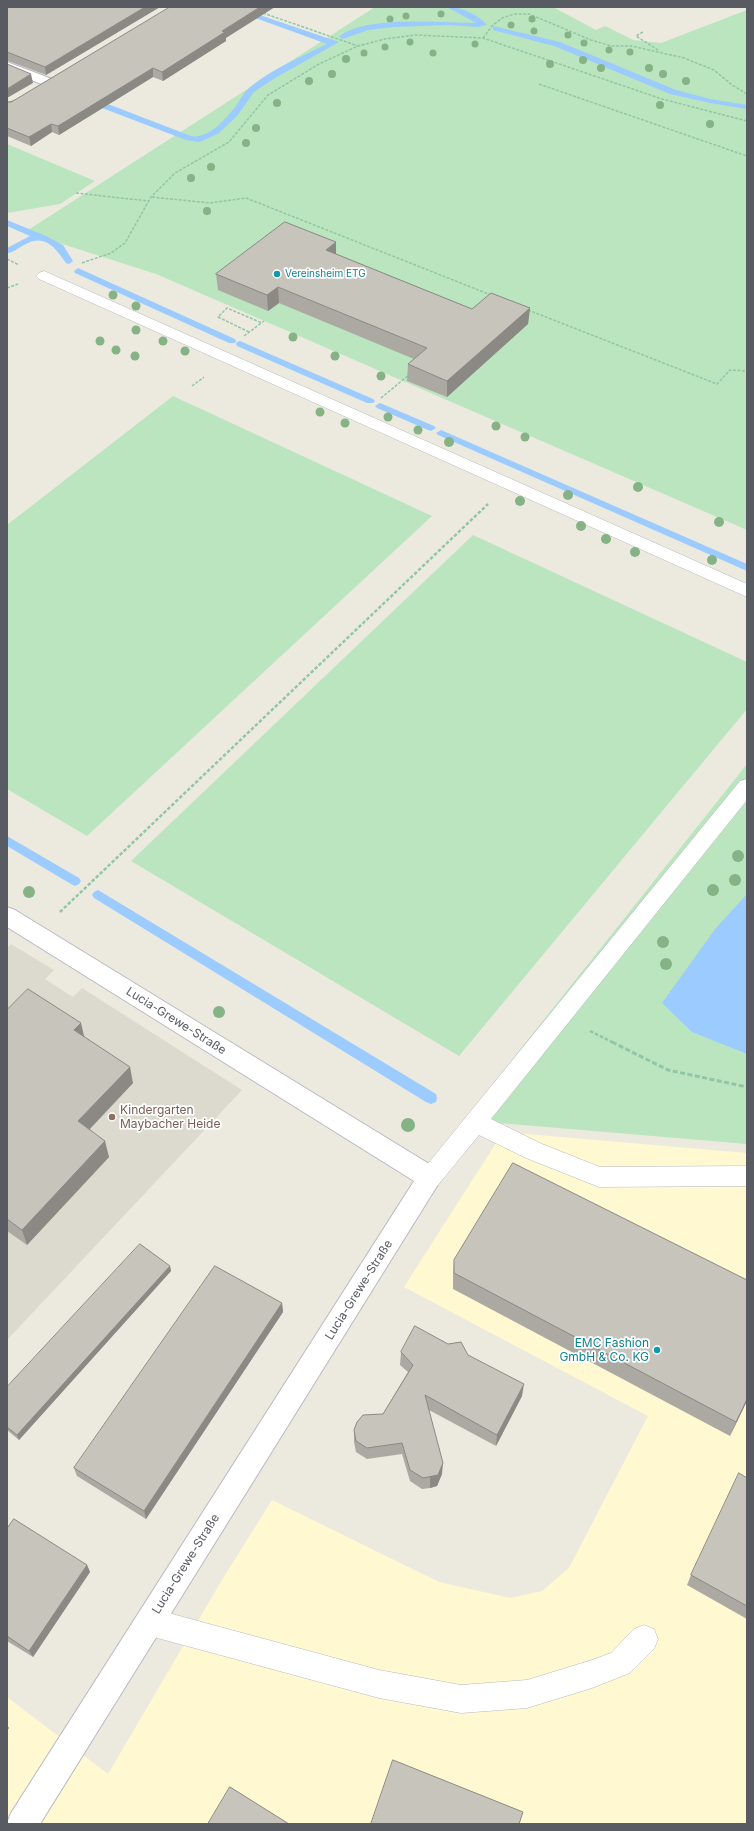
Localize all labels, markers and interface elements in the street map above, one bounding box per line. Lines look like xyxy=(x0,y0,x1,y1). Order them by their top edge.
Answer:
place label: Vereinsheim ETG xyxy=(285,268,366,280)
marker: Vereinsheim ETG xyxy=(272,269,282,279)
street label: Lucia-Grewe-Straße xyxy=(123,984,229,1058)
place label: Kindergarten Maybacher Heide xyxy=(120,1103,220,1131)
marker: Kindergarten Maybacher Heide xyxy=(107,1112,117,1122)
street label: Lucia-Grewe-Straße xyxy=(322,1237,396,1343)
place label: EMC Fashion GmbH & Co. KG xyxy=(559,1336,649,1364)
marker: EMC Fashion GmbH & Co. KG xyxy=(652,1345,662,1355)
street label: Lucia-Grewe-Straße xyxy=(149,1511,223,1617)

